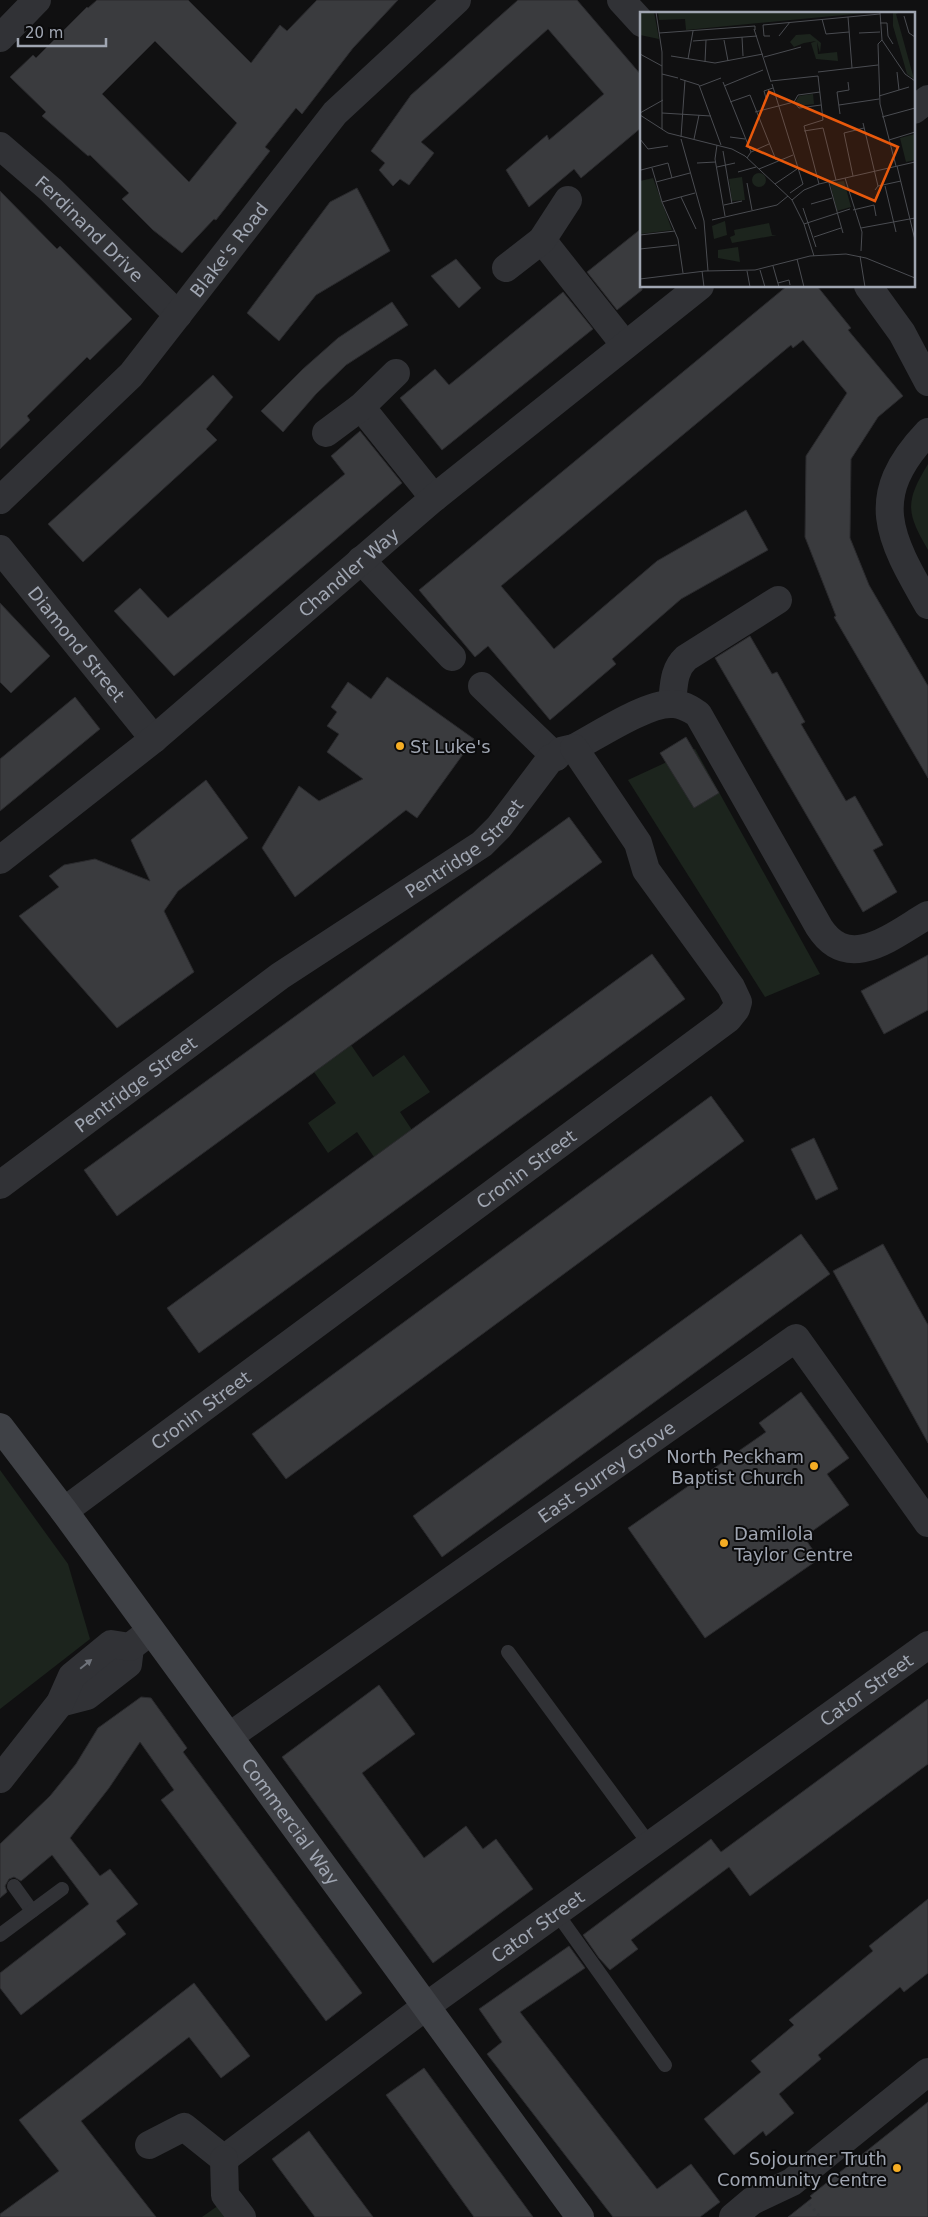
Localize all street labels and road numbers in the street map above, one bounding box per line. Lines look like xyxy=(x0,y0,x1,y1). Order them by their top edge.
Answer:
street label: Ferdinand Drive xyxy=(31,171,148,286)
street label: Blake's Road xyxy=(185,198,272,301)
street label: Chandler Way xyxy=(294,523,403,621)
street label: Diamond Street xyxy=(24,582,130,705)
street label: Pentridge Street xyxy=(401,795,527,902)
street label: Pentridge Street xyxy=(70,1032,200,1136)
street label: Cronin Street xyxy=(472,1125,580,1213)
street label: Cronin Street xyxy=(147,1366,255,1454)
street label: East Surrey Grove xyxy=(534,1416,679,1527)
street label: Cator Street xyxy=(815,1649,917,1730)
street label: Commercial Way xyxy=(238,1754,344,1889)
street label: Cator Street xyxy=(487,1886,588,1967)

